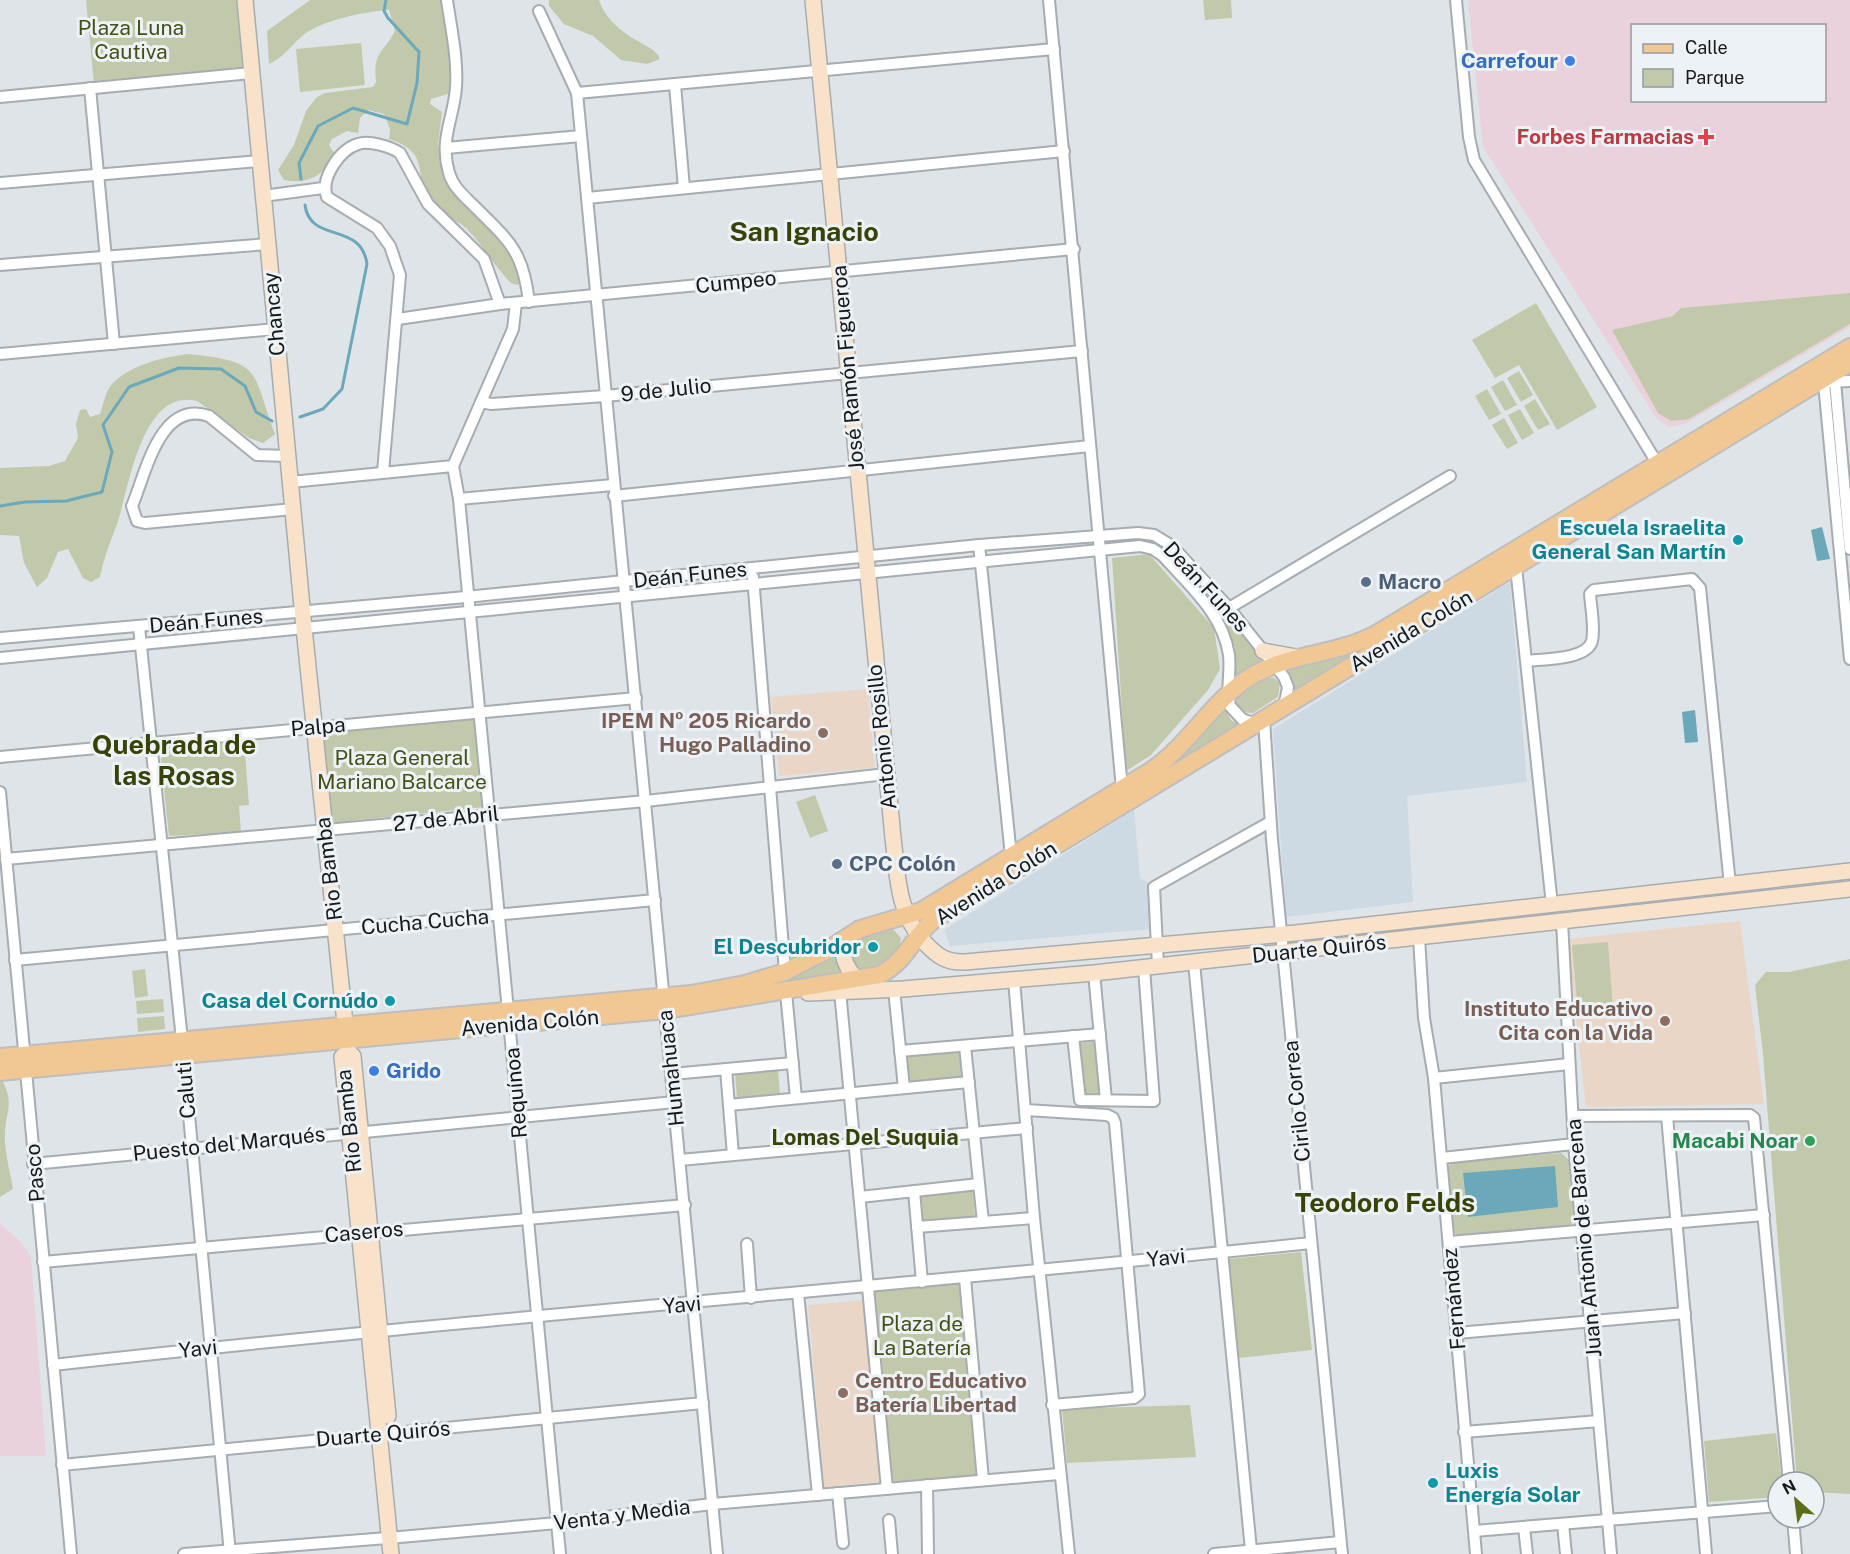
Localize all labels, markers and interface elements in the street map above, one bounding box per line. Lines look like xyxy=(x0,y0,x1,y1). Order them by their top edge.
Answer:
park label: Plaza Luna Cautiva xyxy=(78,15,184,64)
legend xyxy=(1631,24,1826,102)
text: Calle xyxy=(1685,37,1728,58)
place label: Carrefour xyxy=(1461,48,1558,73)
marker: Carrefour xyxy=(1563,54,1577,68)
text: Parque xyxy=(1685,67,1745,88)
place label: Forbes Farmacias xyxy=(1517,124,1694,149)
marker: Forbes Farmacias xyxy=(1699,130,1713,144)
district label: San Ignacio xyxy=(729,215,879,247)
street label: José Ramón Figueroa xyxy=(826,264,869,472)
street label: Cumpeo xyxy=(694,265,778,298)
street label: Chancay xyxy=(257,271,290,357)
street label: 9 de Julio xyxy=(619,372,713,407)
place label: Escuela Israelita General San Martín xyxy=(1531,515,1726,564)
marker: Escuela Israelita General San Martín xyxy=(1731,533,1745,547)
street label: Deán Funes xyxy=(1158,536,1254,637)
street label: Deán Funes xyxy=(632,556,748,593)
place label: Macro xyxy=(1378,569,1441,594)
marker: Macro xyxy=(1359,575,1373,589)
street label: Avenida Colón xyxy=(1345,584,1477,677)
street label: Deán Funes xyxy=(148,603,264,638)
street label: Antonio Rosillo xyxy=(861,663,902,811)
place label: IPEM Nº 205 Ricardo Hugo Palladino xyxy=(601,708,811,757)
street label: Palpa xyxy=(289,712,346,741)
marker: IPEM Nº 205 Ricardo Hugo Palladino xyxy=(816,726,830,740)
district label: Quebrada de las Rosas xyxy=(92,728,256,791)
park label: Plaza General Mariano Balcarce xyxy=(317,745,487,794)
street label: 27 de Abril xyxy=(392,800,500,837)
street label: Rio Bamba xyxy=(310,816,347,922)
street label: Avenida Colón xyxy=(930,835,1061,930)
place label: CPC Colón xyxy=(849,851,956,876)
marker: CPC Colón xyxy=(830,857,844,871)
street label: Cucha Cucha xyxy=(360,903,490,940)
street label: Duarte Quirós xyxy=(1251,929,1387,968)
place label: El Descubridor xyxy=(713,934,861,959)
marker: El Descubridor xyxy=(866,940,880,954)
place label: Casa del Cornúdo xyxy=(202,988,378,1013)
marker: Casa del Cornúdo xyxy=(383,994,397,1008)
place label: Instituto Educativo Cita con la Vida xyxy=(1464,996,1653,1045)
street label: Avenida Colón xyxy=(460,1004,600,1041)
street label: Humahuaca xyxy=(652,1009,689,1128)
marker: Instituto Educativo Cita con la Vida xyxy=(1658,1014,1672,1028)
street label: Cirilo Correa xyxy=(1278,1039,1315,1163)
street label: Requínoa xyxy=(499,1046,532,1140)
place label: Grido xyxy=(386,1058,441,1083)
street label: Caluti xyxy=(171,1060,200,1120)
marker: Grido xyxy=(367,1064,381,1078)
street label: Río Bamba xyxy=(331,1068,366,1174)
street label: Juan Antonio de Barcena xyxy=(1561,1118,1606,1358)
street label: Puesto del Marqués xyxy=(131,1121,326,1166)
district label: Lomas Del Suquia xyxy=(771,1124,959,1150)
place label: Macabi Noar xyxy=(1672,1128,1798,1153)
marker: Macabi Noar xyxy=(1803,1134,1817,1148)
street label: Pasco xyxy=(19,1143,50,1203)
district label: Teodoro Felds xyxy=(1295,1186,1475,1218)
street label: Caseros xyxy=(324,1216,404,1247)
street label: Yavi xyxy=(1146,1243,1186,1272)
street label: Fernández xyxy=(1437,1247,1470,1351)
street label: Yavi xyxy=(662,1290,702,1319)
park label: Plaza de La Batería xyxy=(873,1311,971,1360)
street label: Yavi xyxy=(178,1334,218,1363)
place label: Centro Educativo Batería Libertad xyxy=(855,1368,1027,1417)
marker: Centro Educativo Batería Libertad xyxy=(836,1386,850,1400)
street label: Duarte Quirós xyxy=(315,1415,451,1452)
place label: Luxis Energía Solar xyxy=(1445,1458,1581,1507)
north arrow xyxy=(1766,1470,1826,1530)
marker: Luxis Energía Solar xyxy=(1426,1476,1440,1490)
text: N xyxy=(1779,1476,1799,1499)
street label: Venta y Media xyxy=(552,1494,692,1535)

